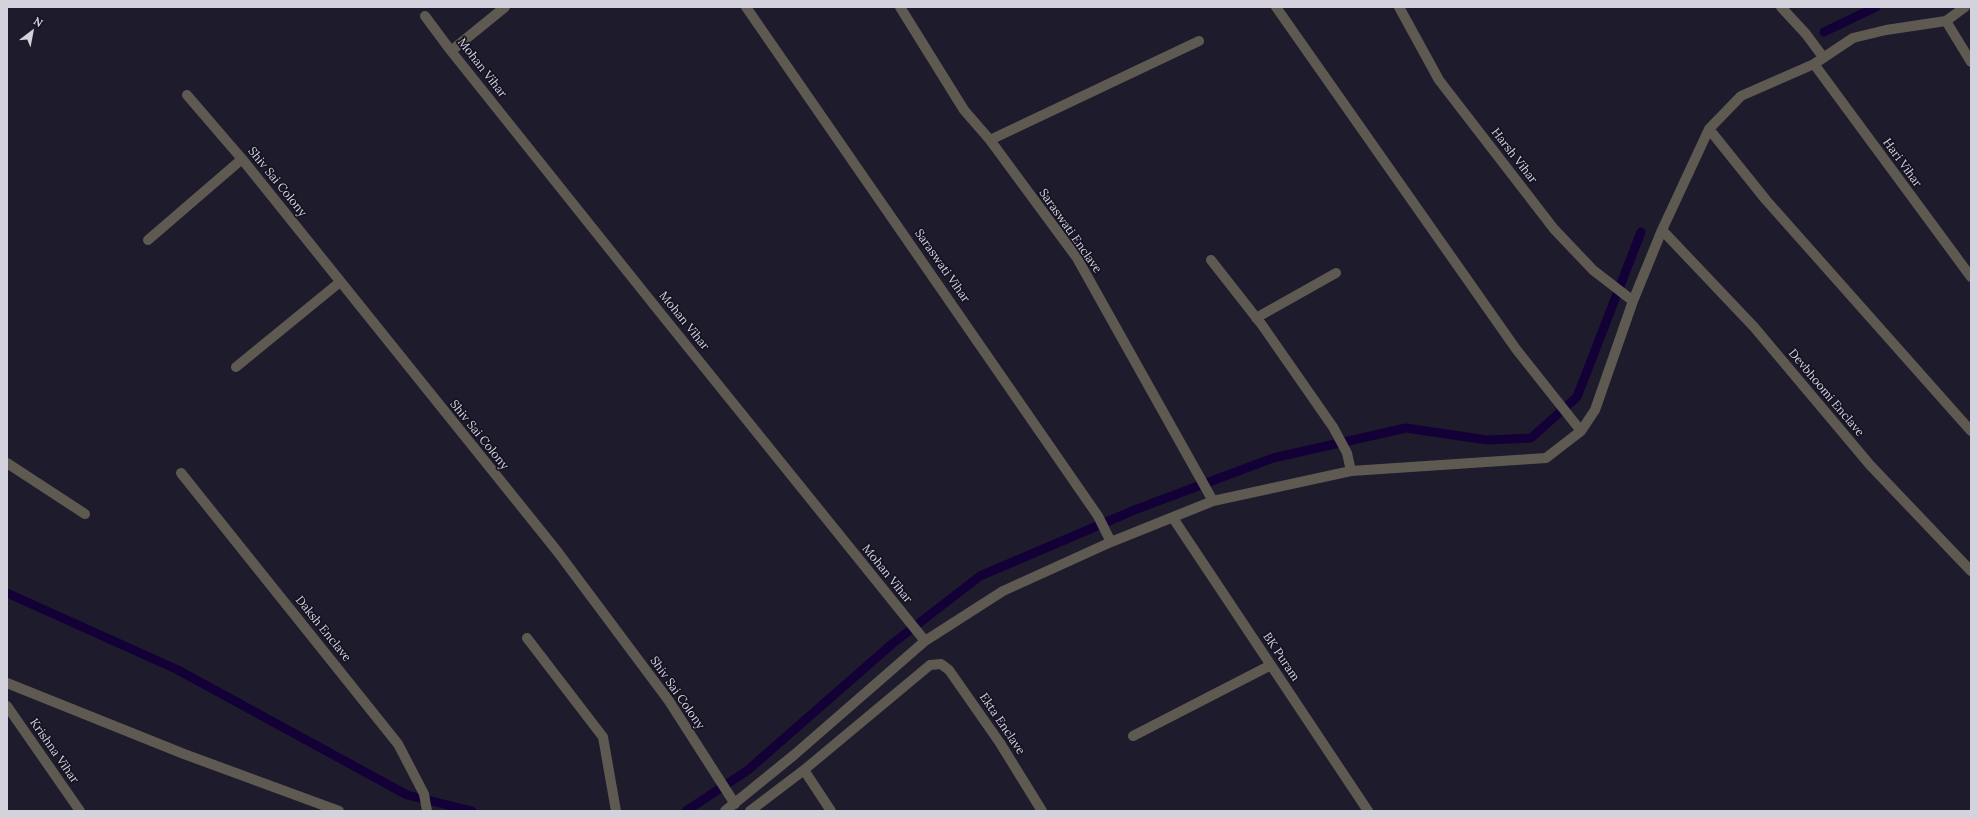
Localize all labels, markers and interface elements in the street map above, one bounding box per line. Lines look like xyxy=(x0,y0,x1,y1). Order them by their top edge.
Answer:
north arrow xyxy=(12,12,52,52)
text: N xyxy=(31,14,46,30)
street label: Mohan Vihar xyxy=(454,35,510,101)
street label: Harsh Vihar xyxy=(1488,126,1540,186)
street label: Hari Vihar xyxy=(1879,136,1925,190)
street label: Shiv Sai Colony xyxy=(245,144,309,220)
street label: Saraswati Enclave xyxy=(1036,186,1104,276)
street label: Saraswati Vihar xyxy=(911,227,973,305)
street label: Mohan Vihar xyxy=(656,289,712,353)
street label: Devbhoomi Enclave xyxy=(1785,346,1867,440)
street label: Shiv Sai Colony xyxy=(447,397,511,473)
street label: Mohan Vihar xyxy=(859,542,915,606)
street label: Daksh Enclave xyxy=(292,593,354,665)
street label: BK Puram xyxy=(1260,630,1302,684)
street label: Shiv Sai Colony xyxy=(647,654,707,732)
street label: Ekta Enclave xyxy=(976,691,1028,757)
street label: Krishna Vihar xyxy=(26,716,82,786)

